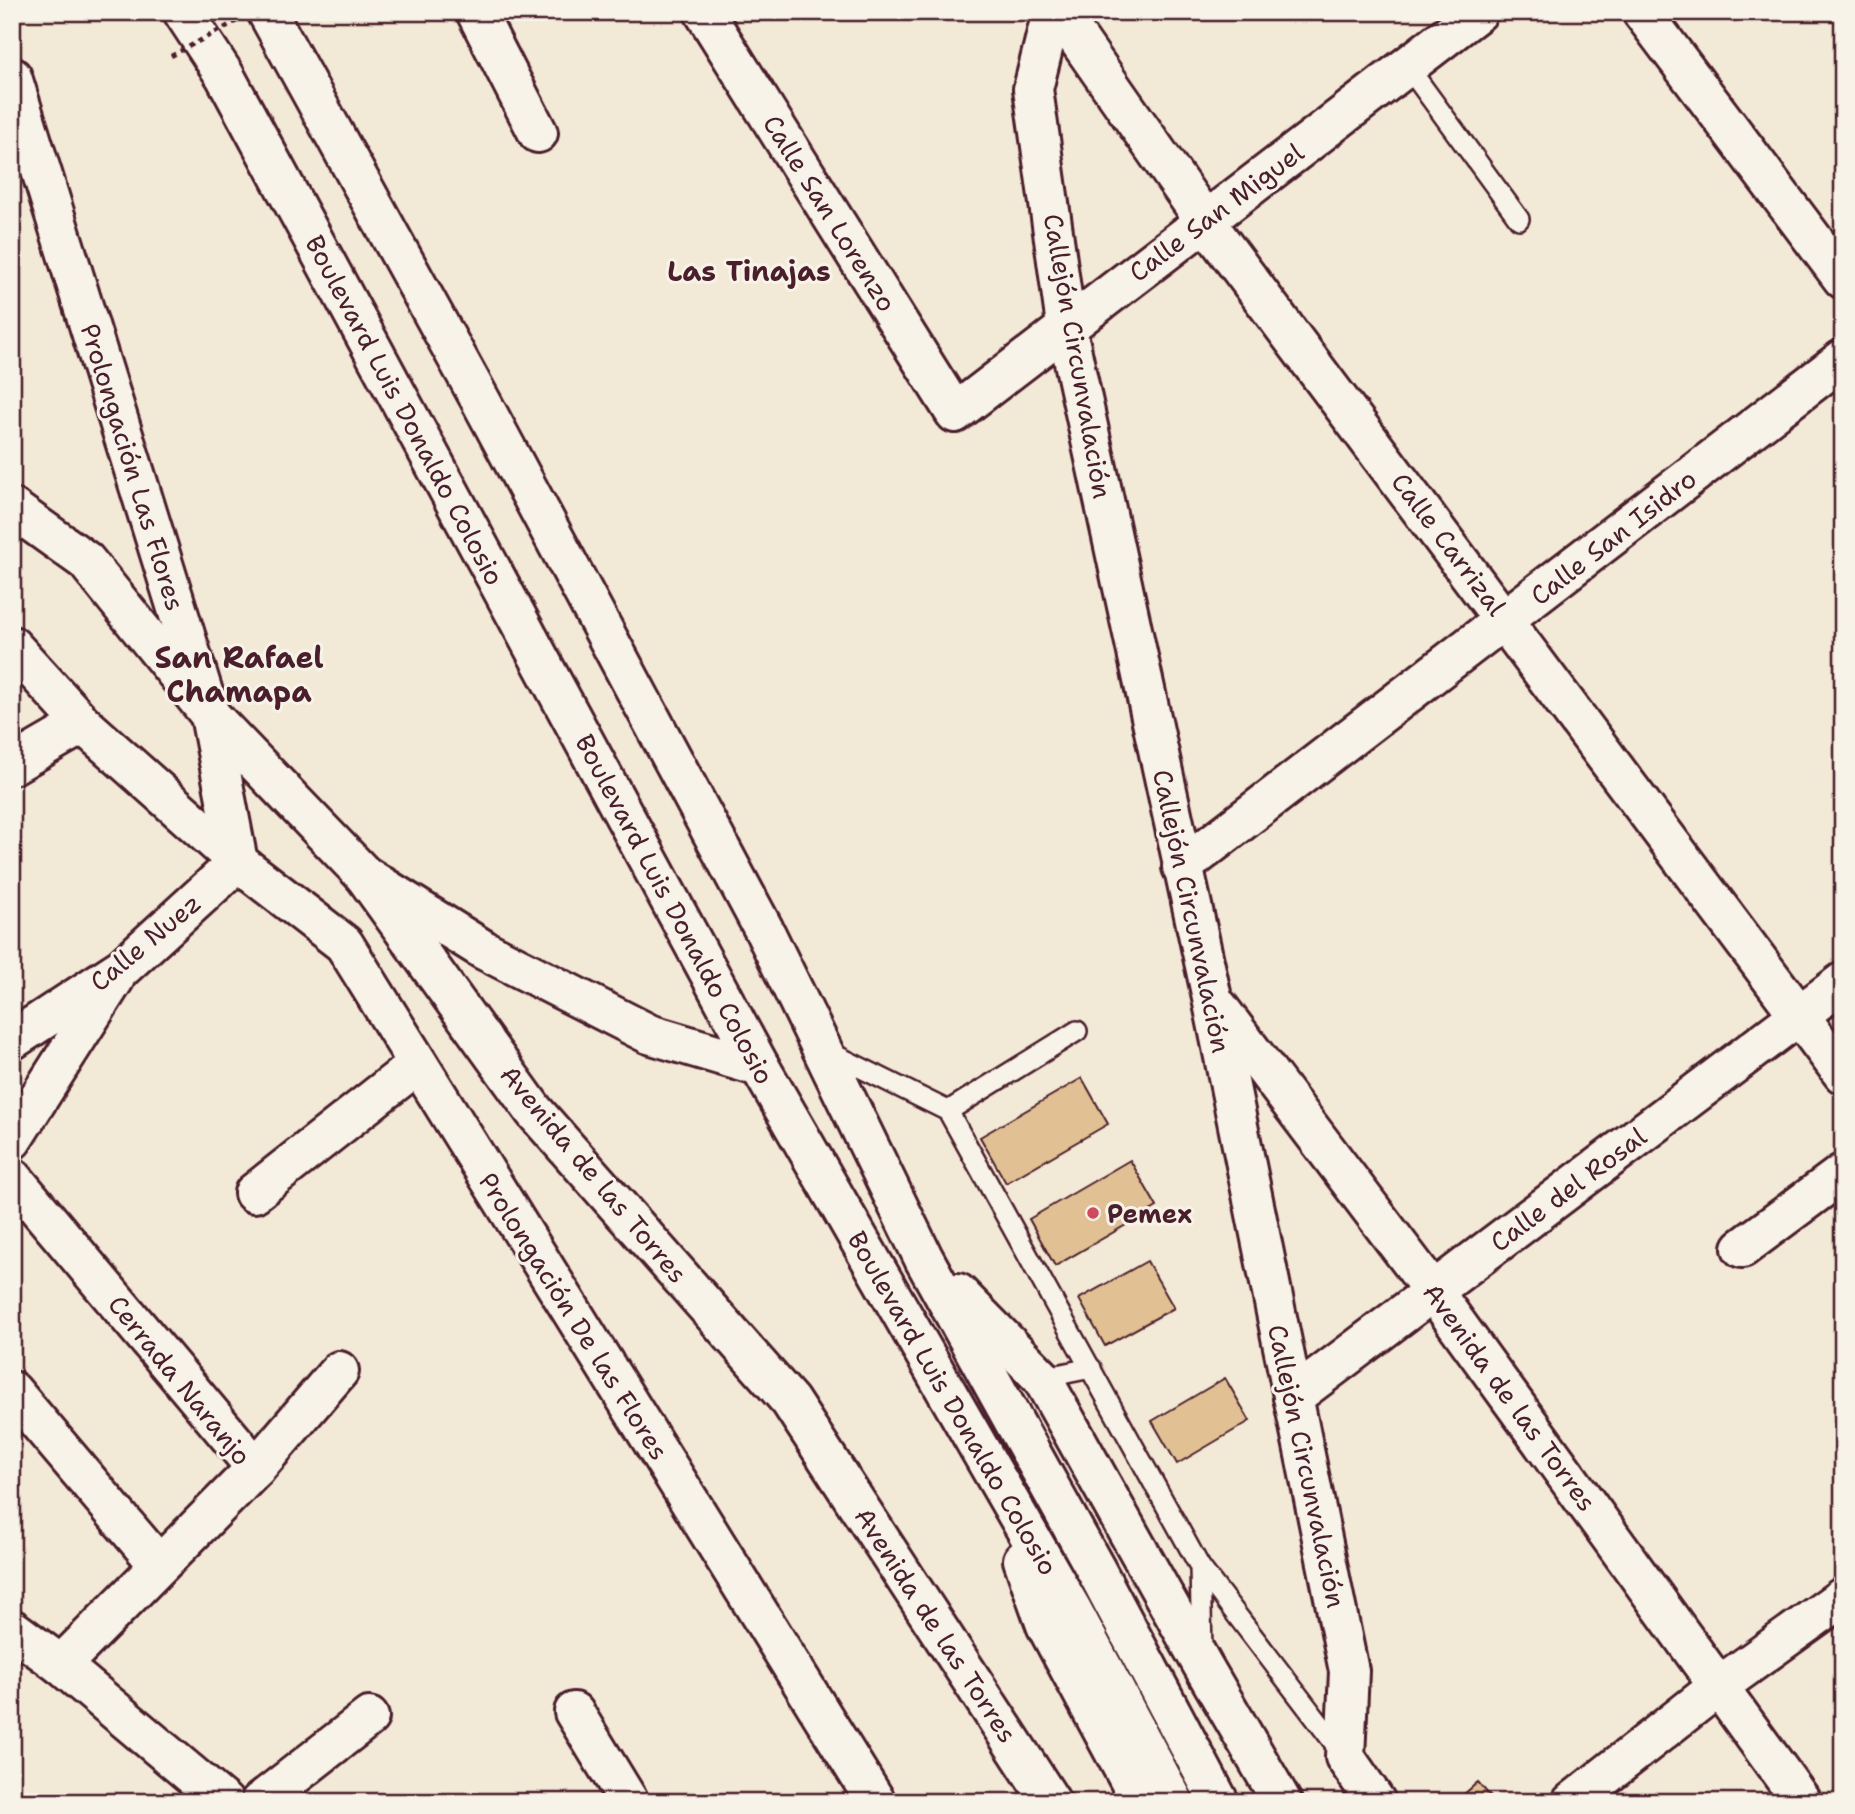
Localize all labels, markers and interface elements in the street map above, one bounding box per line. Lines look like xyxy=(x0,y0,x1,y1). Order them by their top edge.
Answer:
street label: Calle San Lorenzo xyxy=(755,108,905,318)
street label: Calle San Miguel xyxy=(1121,135,1311,289)
street label: Callejón Circunvalación xyxy=(1036,211,1120,501)
street label: Boulevard Luis Donaldo Colosio xyxy=(298,229,512,591)
district label: Las Tinajas xyxy=(667,252,831,290)
street label: Prolongación Las Flores xyxy=(73,319,193,615)
street label: Calle San Isidro xyxy=(1523,461,1703,613)
street label: Calle Carrizal xyxy=(1384,465,1514,623)
district label: San Rafael Chamapa xyxy=(154,637,324,712)
street label: Boulevard Luis Donaldo Colosio xyxy=(568,728,782,1090)
street label: Callejón Circunvalación xyxy=(1145,766,1239,1056)
street label: Calle Nuez xyxy=(82,885,208,999)
street label: Avenida de las Torres xyxy=(492,1058,696,1290)
street label: Calle del Rosal xyxy=(1483,1119,1653,1259)
street label: Prolongación De las Flores xyxy=(471,1166,677,1466)
place label: Pemex xyxy=(1107,1196,1192,1231)
marker: Pemex xyxy=(1085,1205,1101,1221)
street label: Boulevard Luis Donaldo Colosio xyxy=(840,1225,1066,1581)
street label: Avenida de las Torres xyxy=(1415,1276,1605,1518)
street label: Cerrada Naranjo xyxy=(100,1288,260,1472)
street label: Callejón Circunvalación xyxy=(1260,1321,1354,1611)
street label: Avenida de las Torres xyxy=(847,1501,1025,1749)

